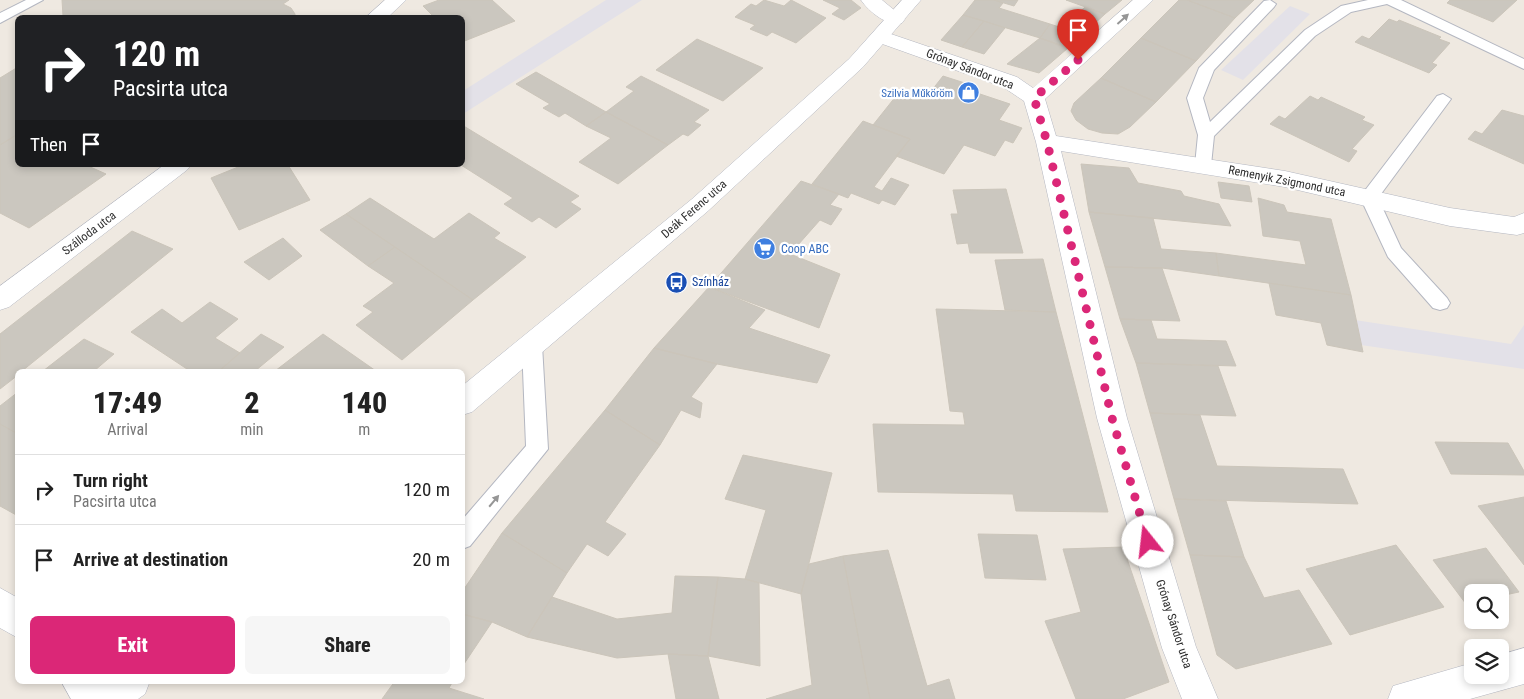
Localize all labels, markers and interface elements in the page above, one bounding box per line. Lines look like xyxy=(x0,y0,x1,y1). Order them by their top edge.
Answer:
pin xyxy=(1057,9,1099,60)
one-way arrow xyxy=(1116,13,1128,25)
icon: arrive xyxy=(1064,16,1092,44)
text: 120 m xyxy=(113,34,200,75)
icon: right xyxy=(30,35,95,100)
street label: Grónay Sándor utca xyxy=(924,46,1016,92)
text: Pacsirta utca xyxy=(113,76,228,101)
shop icon: Szilvia Műköröm xyxy=(957,81,981,105)
place label: Szilvia Műköröm xyxy=(881,87,953,100)
icon: arrive xyxy=(77,130,105,158)
text: Then xyxy=(30,133,67,156)
street label: Remenyik Zsigmond utca xyxy=(1227,163,1347,199)
street label: Deák Ferenc utca xyxy=(659,177,730,241)
street label: Szálloda utca xyxy=(59,208,119,258)
supermarket icon: Coop ABC xyxy=(753,237,777,261)
place label: Coop ABC xyxy=(781,242,829,256)
bus stop icon: Színház xyxy=(664,270,688,294)
place label: Színház xyxy=(692,275,729,289)
text: 17:49 xyxy=(93,385,162,420)
text: 2 xyxy=(244,385,259,420)
text: 140 xyxy=(341,385,387,420)
text: Arrival xyxy=(107,420,148,439)
text: min xyxy=(240,420,264,439)
text: m xyxy=(358,420,370,439)
text: Turn right xyxy=(73,469,148,492)
icon: right xyxy=(30,476,58,504)
text: 120 m xyxy=(403,478,450,501)
text: Pacsirta utca xyxy=(73,492,157,511)
one-way arrow xyxy=(488,495,500,507)
position arrow xyxy=(1121,515,1173,567)
icon: arrive xyxy=(30,546,58,574)
text: Arrive at destination xyxy=(73,548,228,571)
text: 20 m xyxy=(413,548,450,571)
street label: Grónay Sándor utca xyxy=(1153,578,1195,670)
map controls xyxy=(1464,584,1509,684)
button: search xyxy=(1464,584,1509,629)
button: Exit xyxy=(30,616,235,674)
button: Share xyxy=(245,616,450,674)
button: layers xyxy=(1464,639,1509,684)

